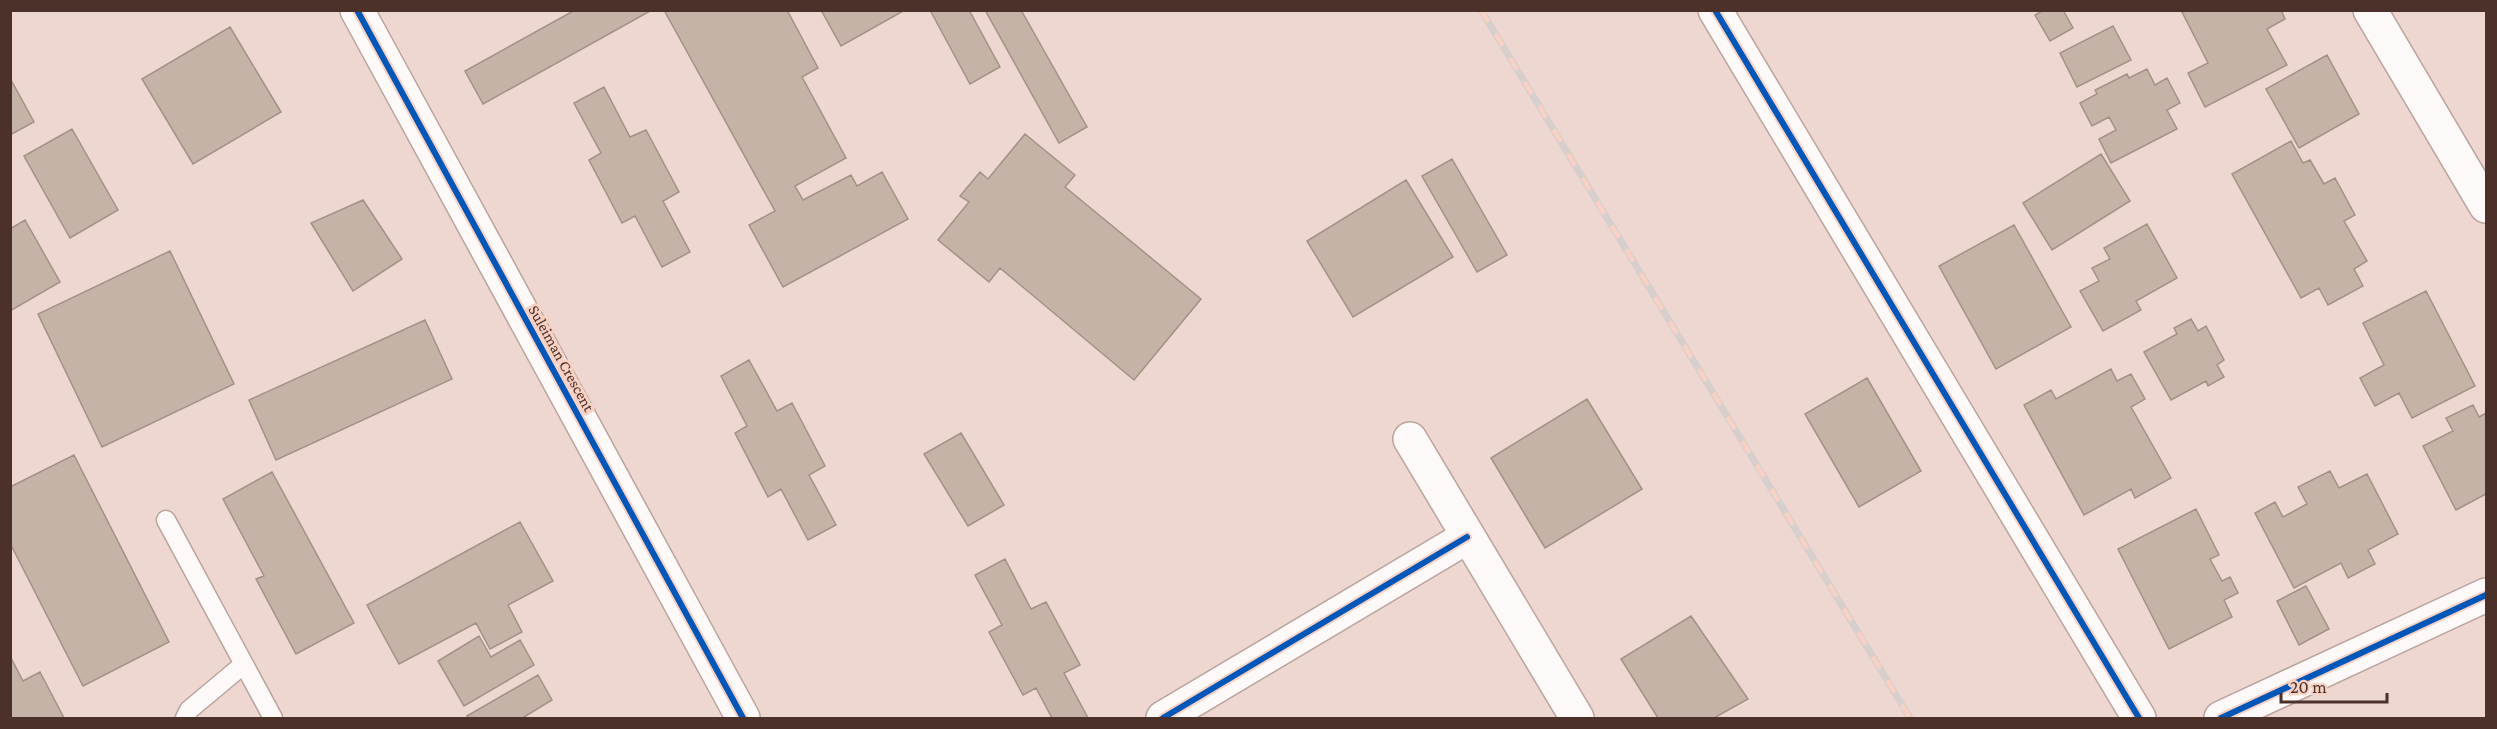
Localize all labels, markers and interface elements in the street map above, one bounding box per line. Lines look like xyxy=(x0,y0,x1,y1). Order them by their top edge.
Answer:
street label: Suleiman Crescent xyxy=(525,302,598,415)
scale bar xyxy=(2281,666,2388,704)
text: 20 m xyxy=(2290,677,2327,697)

